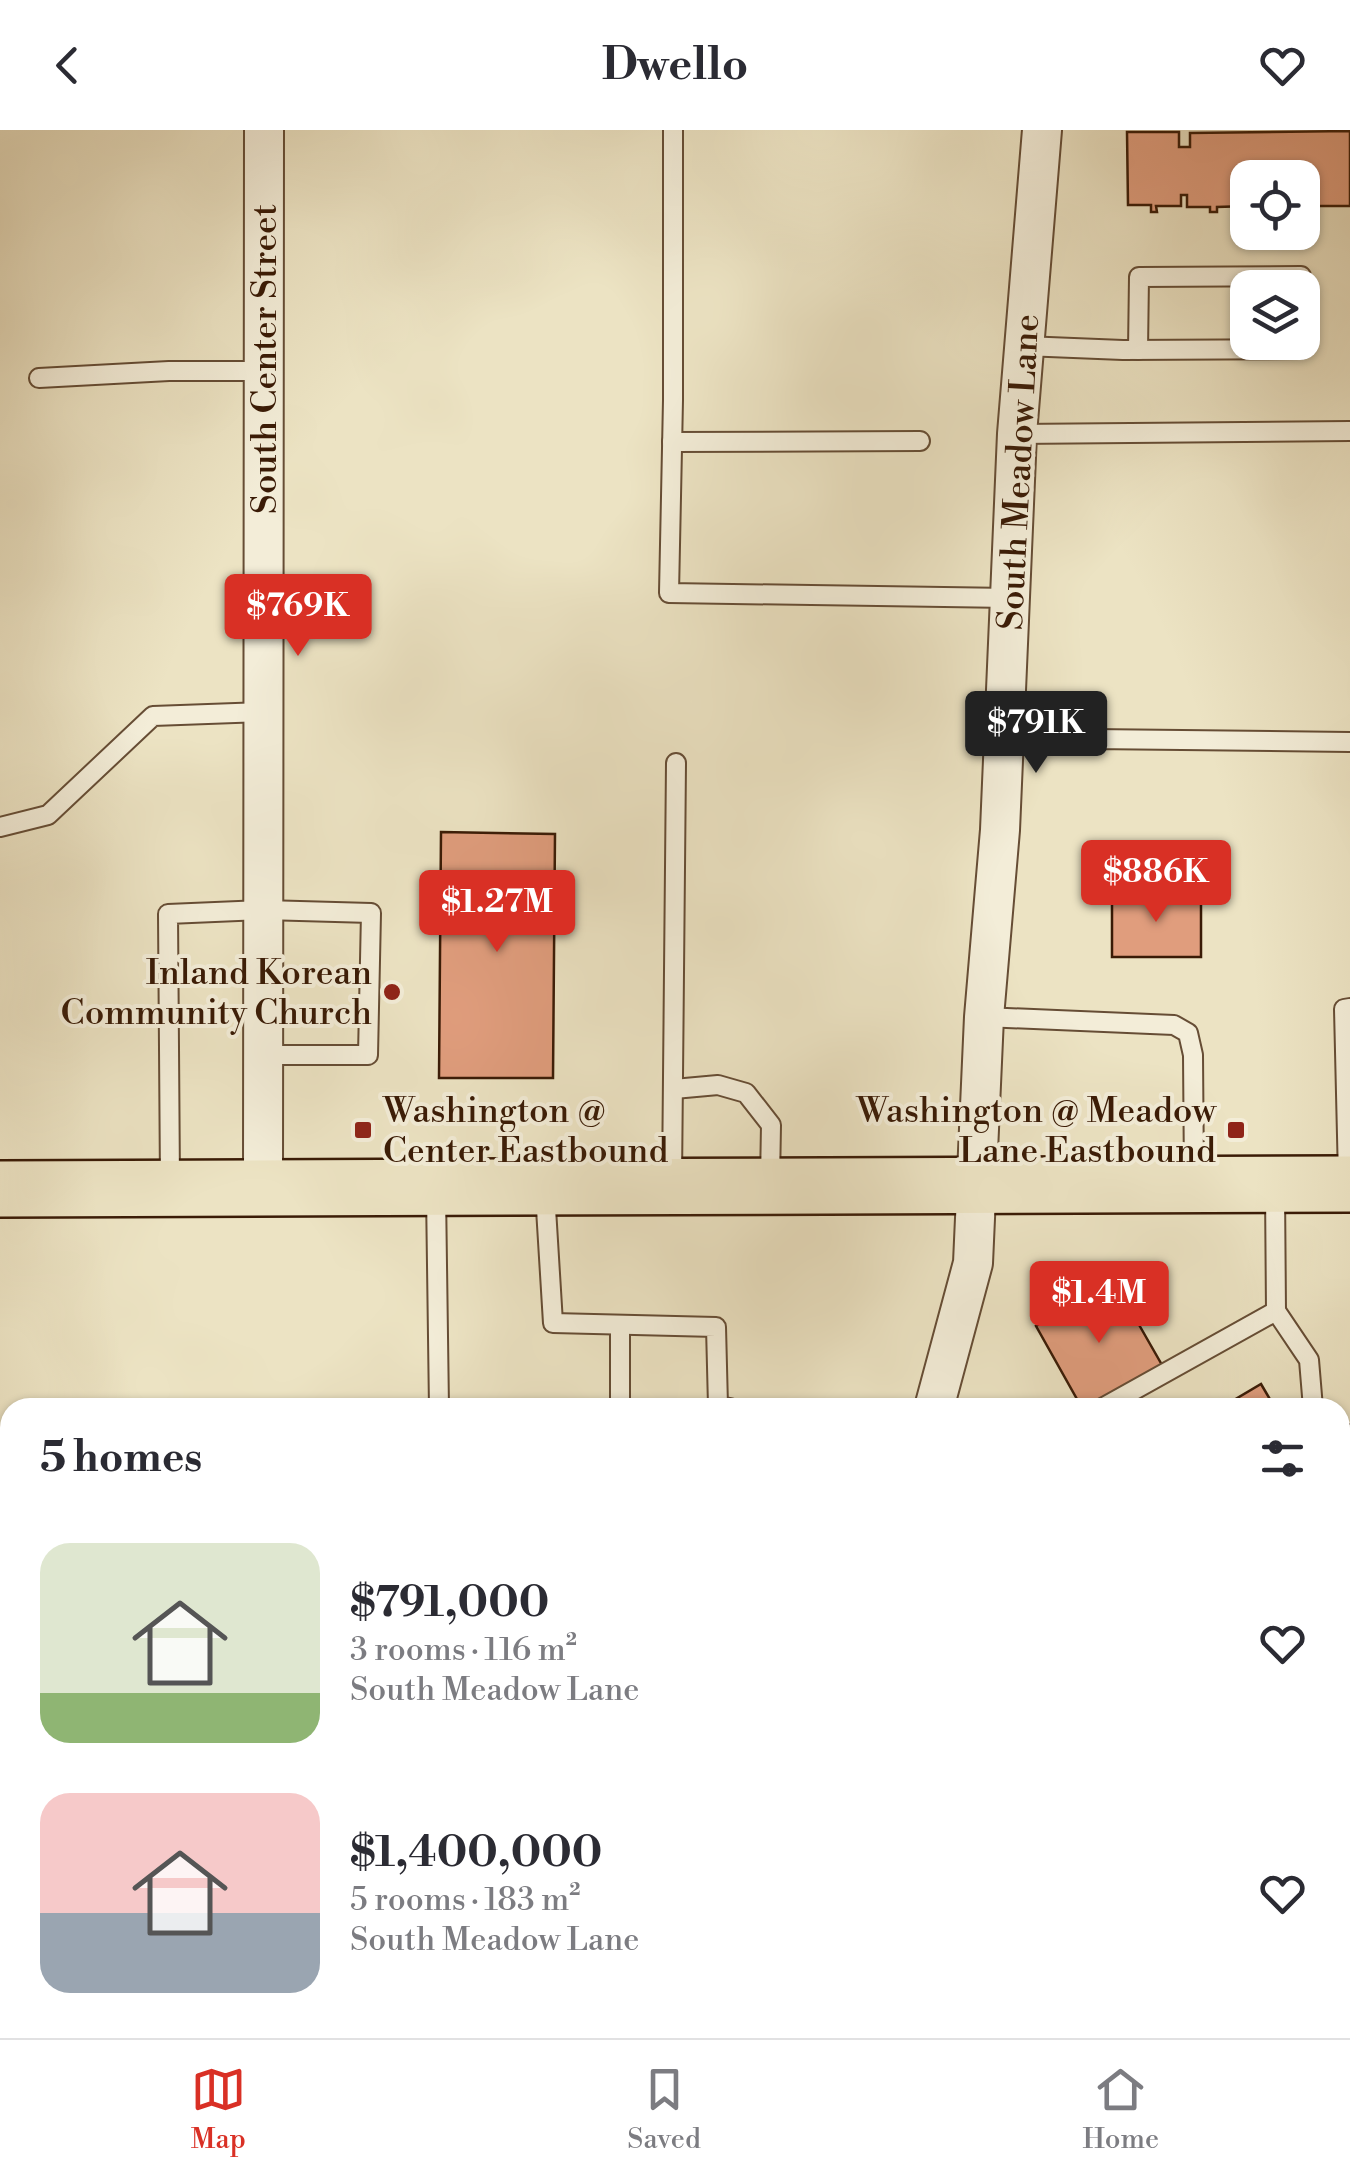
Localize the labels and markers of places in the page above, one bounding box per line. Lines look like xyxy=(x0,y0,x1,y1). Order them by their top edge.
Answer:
pin: $769K xyxy=(228,574,368,659)
pin: $791K xyxy=(966,691,1106,776)
pin: $886K xyxy=(1086,840,1226,925)
pin: $1.27M xyxy=(416,870,578,955)
place label: Inland Korean Community Church xyxy=(61,952,372,1035)
marker: Inland Korean Community Church xyxy=(381,981,403,1003)
place label: Washington @ Center Eastbound xyxy=(382,1090,668,1173)
place label: Washington @ Meadow Lane Eastbound xyxy=(856,1090,1217,1173)
marker: Washington @ Center Eastbound xyxy=(352,1119,374,1141)
marker: Washington @ Meadow Lane Eastbound xyxy=(1225,1119,1247,1141)
pin: $1.4M xyxy=(1029,1261,1169,1346)

